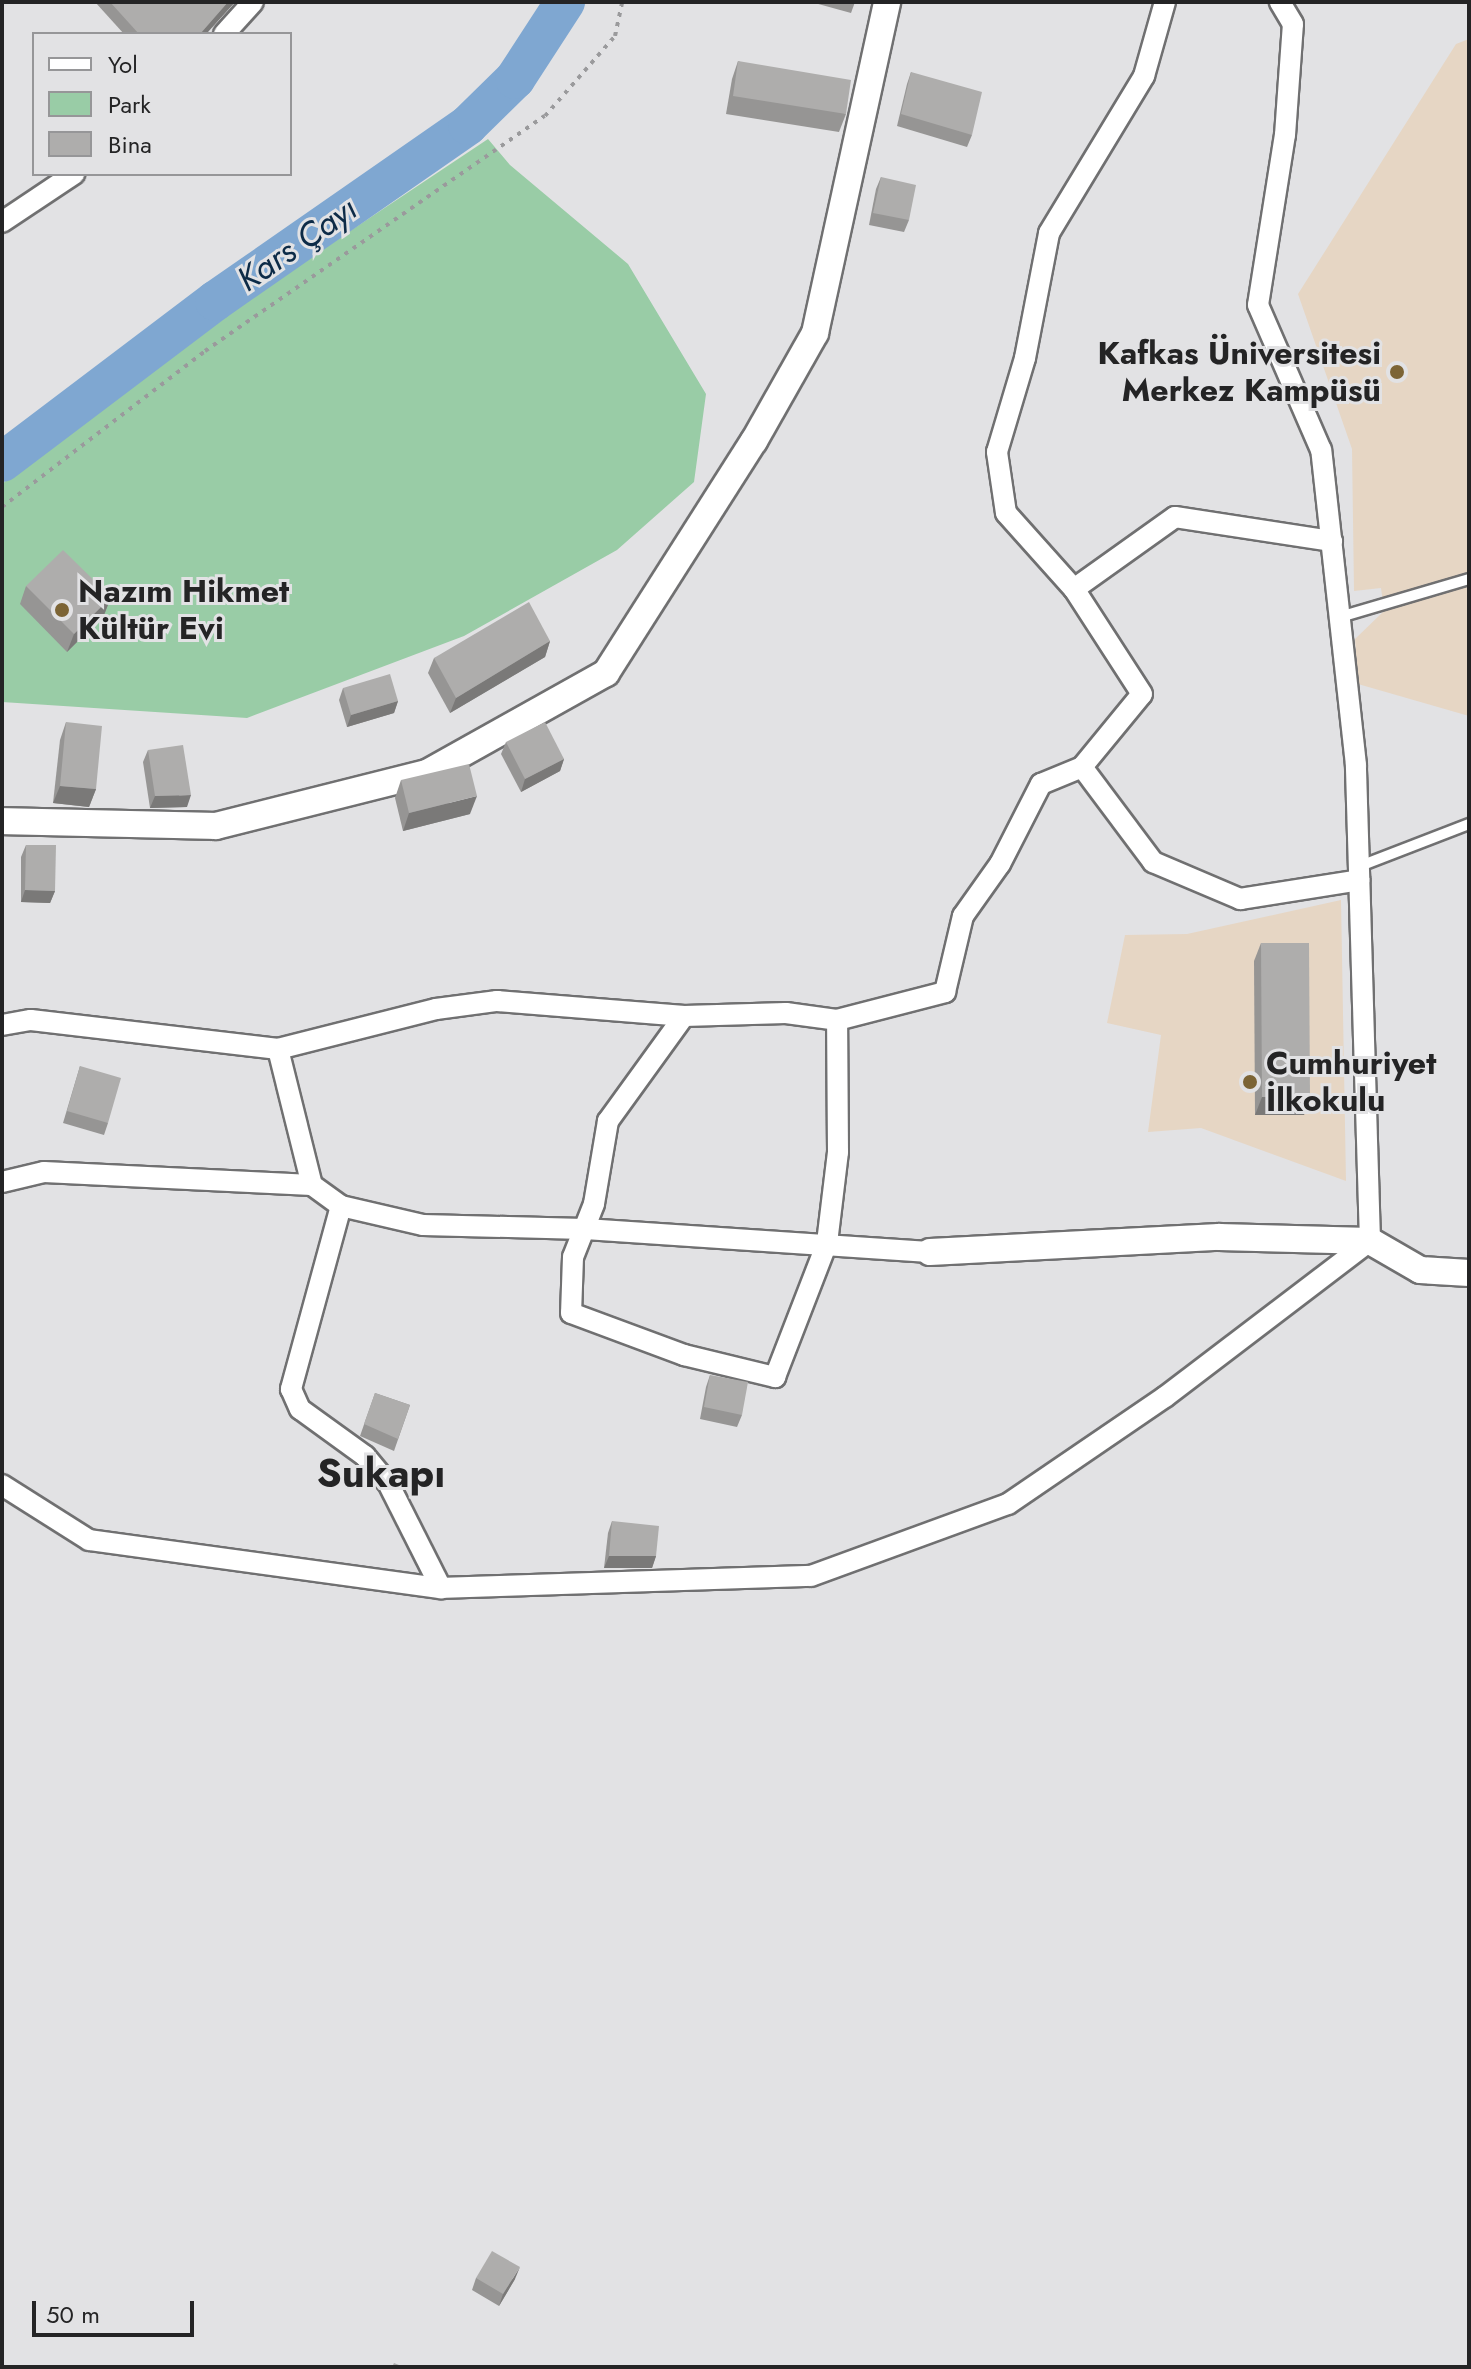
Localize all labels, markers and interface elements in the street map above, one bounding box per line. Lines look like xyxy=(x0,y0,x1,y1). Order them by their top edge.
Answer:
legend xyxy=(32,32,292,176)
text: Yol xyxy=(108,47,138,82)
text: Park xyxy=(108,87,151,122)
text: Bina xyxy=(108,127,152,162)
water label: Kars Çayı xyxy=(229,188,365,300)
place label: Kafkas Üniversitesi Merkez Kampüsü xyxy=(1098,335,1381,410)
marker: Kafkas Üniversitesi Merkez Kampüsü xyxy=(1388,363,1406,381)
place label: Nazım Hikmet Kültür Evi xyxy=(78,573,289,648)
marker: Nazım Hikmet Kültür Evi xyxy=(53,601,71,619)
place label: Cumhuriyet İlkokulu xyxy=(1266,1045,1436,1120)
marker: Cumhuriyet İlkokulu xyxy=(1241,1073,1259,1091)
district label: Sukapı xyxy=(317,1449,445,1497)
scale bar xyxy=(36,2285,198,2335)
text: 50 m xyxy=(46,2297,100,2332)

